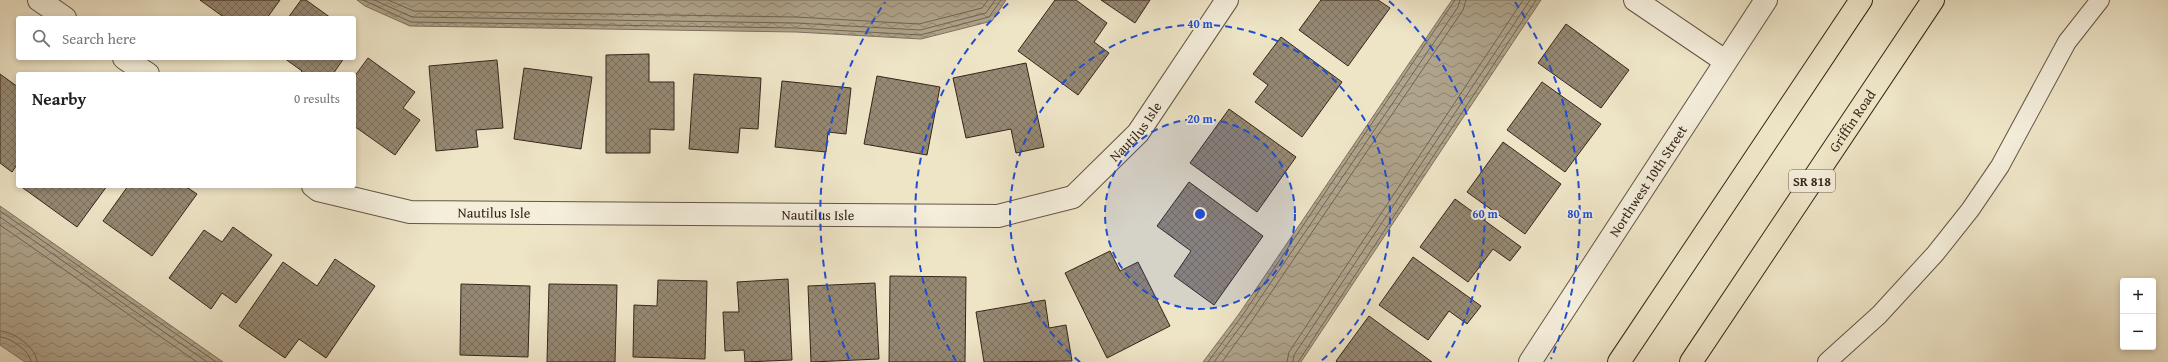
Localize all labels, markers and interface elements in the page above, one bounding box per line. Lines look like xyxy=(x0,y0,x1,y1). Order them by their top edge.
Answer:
text: 40 m xyxy=(1187,15,1213,32)
search box xyxy=(16,16,356,60)
icon: search xyxy=(30,27,52,49)
text: Search here xyxy=(62,28,136,49)
street label: Griffin Road xyxy=(1824,85,1881,156)
text: Nearby xyxy=(32,86,86,111)
text: 0 results xyxy=(294,89,340,108)
street label: Nautilus Isle xyxy=(1105,97,1166,166)
text: 20 m xyxy=(1187,110,1213,127)
street label: Northwest 10th Street xyxy=(1604,121,1692,241)
road number: SR 818 xyxy=(1789,170,1835,192)
street label: Nautilus Isle xyxy=(458,202,531,223)
street label: Nautilus Isle xyxy=(782,205,855,225)
text: 60 m xyxy=(1472,205,1498,222)
text: 80 m xyxy=(1567,205,1593,222)
centre of rings xyxy=(1193,207,1207,221)
map controls xyxy=(2120,278,2156,350)
button: + xyxy=(2120,278,2156,314)
button: − xyxy=(2120,314,2156,350)

